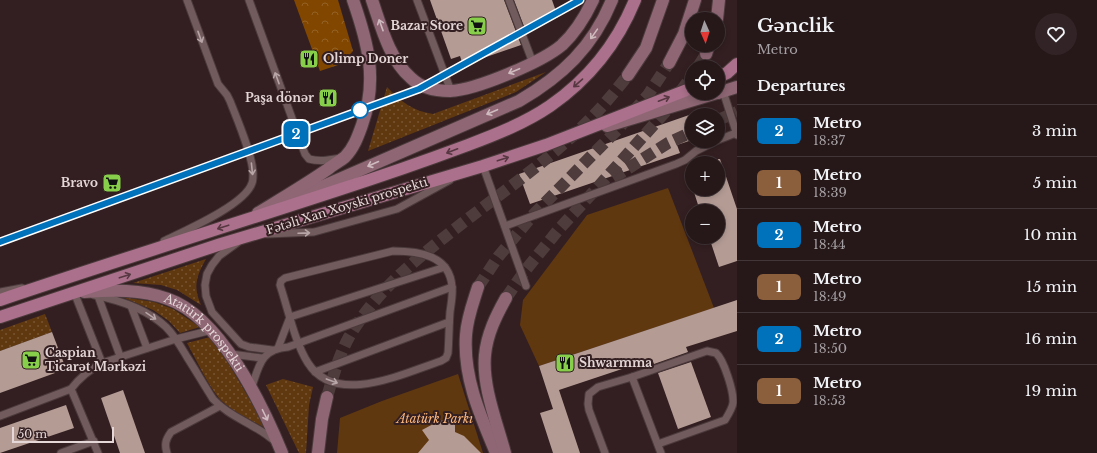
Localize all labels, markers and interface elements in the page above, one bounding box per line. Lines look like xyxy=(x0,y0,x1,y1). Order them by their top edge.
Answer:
north arrow xyxy=(685,12,725,52)
map controls xyxy=(685,12,725,244)
button: heart xyxy=(1035,13,1077,55)
text: Gənclik xyxy=(757,14,834,37)
supermarket icon: Bazar Store xyxy=(466,15,488,37)
place label: Bazar Store xyxy=(391,18,463,33)
one-way arrow xyxy=(376,19,384,31)
one-way arrow xyxy=(590,29,598,40)
one-way arrow xyxy=(197,30,205,42)
text: Metro xyxy=(757,41,798,58)
restaurant icon: Olimp Doner xyxy=(298,48,320,70)
place label: Olimp Doner xyxy=(323,51,408,66)
button: locate xyxy=(685,60,725,100)
one-way arrow xyxy=(509,68,521,75)
one-way arrow xyxy=(273,72,280,85)
text: Departures xyxy=(757,76,846,95)
one-way arrow xyxy=(573,79,584,88)
restaurant icon: Paşa dönər xyxy=(317,87,339,109)
place label: Paşa dönər xyxy=(245,90,314,105)
one-way arrow xyxy=(658,94,670,102)
unlabelled marker xyxy=(351,101,369,119)
button: layers xyxy=(685,108,725,148)
one-way arrow xyxy=(487,109,499,117)
text: Metro xyxy=(813,113,862,132)
line badge: 2 xyxy=(283,121,309,147)
text: 3 min xyxy=(1032,121,1077,140)
text: 2 xyxy=(774,122,784,140)
text: 2 xyxy=(291,125,301,143)
text: 18:37 xyxy=(813,132,845,149)
one-way arrow xyxy=(447,147,459,155)
one-way arrow xyxy=(497,155,510,162)
button: + xyxy=(685,156,725,196)
one-way arrow xyxy=(368,161,380,169)
one-way arrow xyxy=(248,163,256,176)
text: Metro xyxy=(813,165,862,184)
supermarket icon: Bravo xyxy=(101,172,123,194)
text: 5 min xyxy=(1033,173,1077,192)
street label: Fətəli Xan Xoyski prospekti xyxy=(264,174,429,237)
text: 1 xyxy=(776,174,782,192)
place label: Bravo xyxy=(61,175,98,190)
text: 18:39 xyxy=(813,184,847,201)
button: − xyxy=(685,204,725,244)
text: Metro xyxy=(813,217,862,236)
one-way arrow xyxy=(217,224,229,232)
text: 10 min xyxy=(1024,225,1077,244)
text: 2 xyxy=(774,226,784,244)
one-way arrow xyxy=(297,229,310,237)
text: 18:44 xyxy=(813,236,846,253)
text: Metro xyxy=(813,269,862,288)
one-way arrow xyxy=(118,272,131,279)
text: 15 min xyxy=(1026,277,1077,296)
text: 1 xyxy=(776,278,782,296)
text: 18:49 xyxy=(813,288,846,305)
street label: Atatürk prospekti xyxy=(161,290,248,374)
one-way arrow xyxy=(145,312,156,320)
text: Metro xyxy=(813,321,862,340)
text: 16 min xyxy=(1025,329,1077,348)
text: 2 xyxy=(774,330,784,348)
text: 18:50 xyxy=(813,340,847,357)
place label: Caspian Ticarət Mərkəzi xyxy=(45,345,147,374)
supermarket icon: Caspian Ticarət Mərkəzi xyxy=(20,349,42,371)
restaurant icon: Shwarmma xyxy=(554,352,576,374)
place label: Shwarmma xyxy=(579,355,652,370)
text: Metro xyxy=(813,373,862,392)
one-way arrow xyxy=(326,378,338,386)
text: 19 min xyxy=(1025,381,1077,400)
text: 1 xyxy=(776,382,782,400)
text: 18:53 xyxy=(813,392,846,409)
one-way arrow xyxy=(262,408,269,420)
park label: Atatürk Parkı xyxy=(395,411,473,426)
scale bar xyxy=(12,425,114,444)
text: 50 m xyxy=(18,427,47,441)

